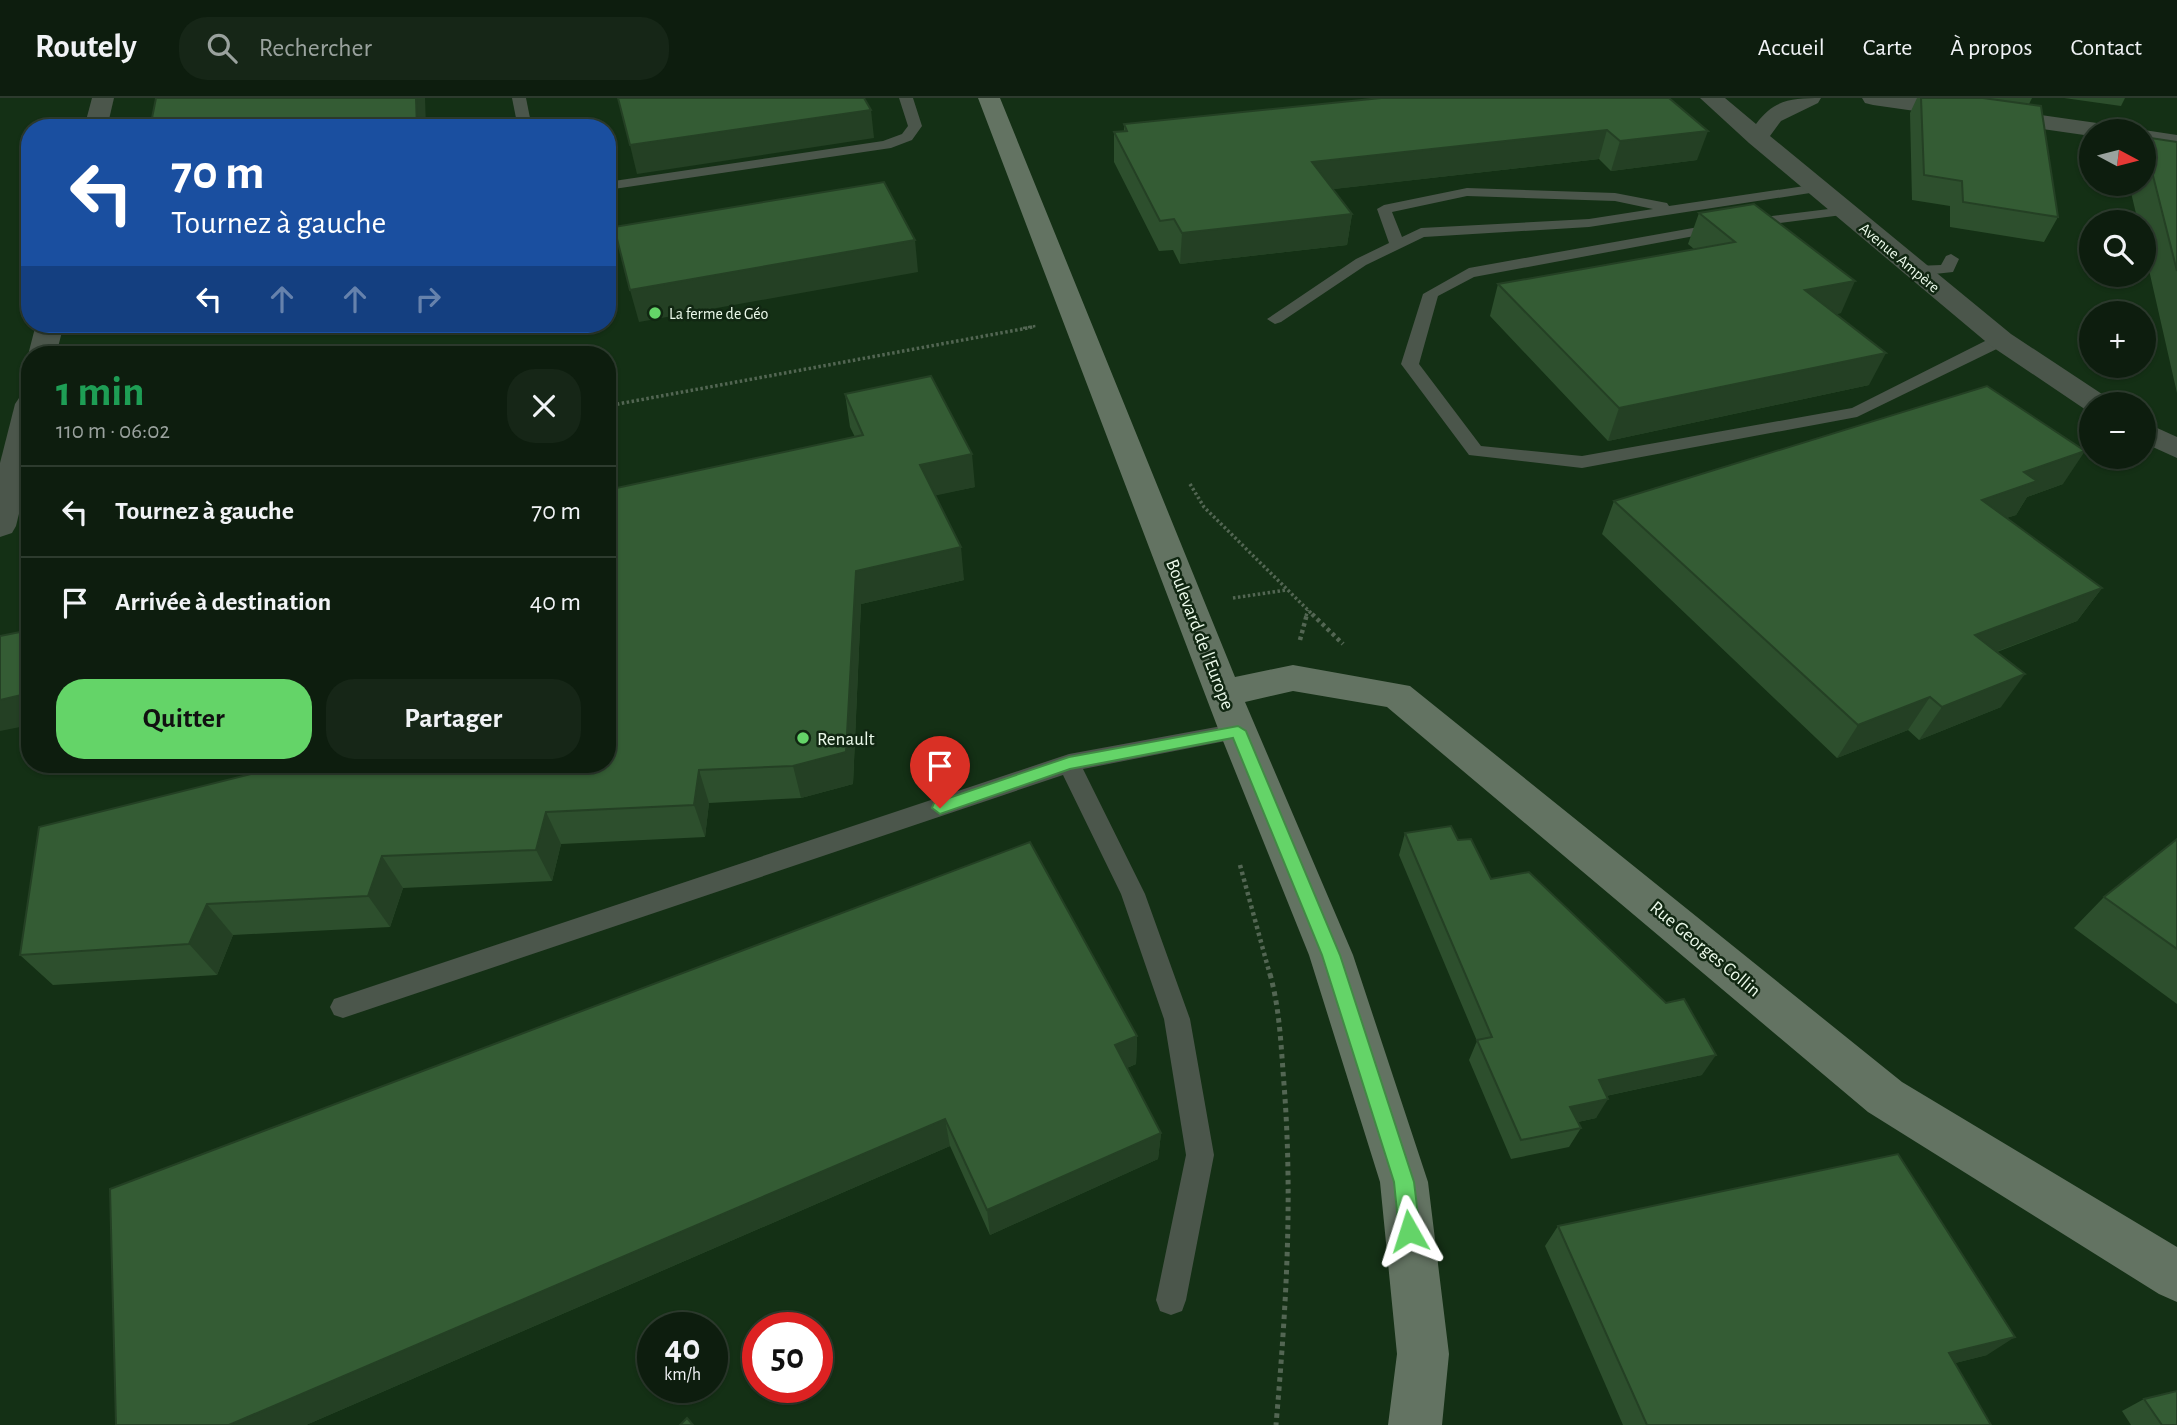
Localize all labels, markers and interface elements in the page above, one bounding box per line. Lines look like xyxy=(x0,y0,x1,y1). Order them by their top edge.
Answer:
search box xyxy=(179,17,669,80)
icon: search xyxy=(203,29,241,67)
text: Routely xyxy=(35,31,137,64)
text: Rechercher xyxy=(259,35,372,61)
text: Accueil xyxy=(1758,36,1825,60)
text: Carte xyxy=(1863,36,1912,60)
text: À propos xyxy=(1950,36,2032,60)
text: Contact xyxy=(2070,36,2142,60)
north arrow xyxy=(2079,119,2156,196)
map controls xyxy=(2079,119,2156,469)
icon: left xyxy=(56,147,147,238)
text: 70 m xyxy=(171,149,265,198)
text: Tournez à gauche xyxy=(171,207,386,239)
button: search xyxy=(2079,210,2156,287)
street label: Avenue Ampère xyxy=(1856,220,1943,296)
icon: left xyxy=(190,280,228,318)
icon: ahead xyxy=(263,280,301,318)
icon: ahead xyxy=(336,280,374,318)
icon: right xyxy=(409,280,447,318)
button: + xyxy=(2079,301,2156,378)
marker: La ferme de Géo xyxy=(647,305,663,321)
place label: La ferme de Géo xyxy=(669,306,769,322)
button: close xyxy=(507,369,581,443)
text: 1 min xyxy=(56,371,145,413)
button: − xyxy=(2079,392,2156,469)
text: 110 m · 06:02 xyxy=(56,420,170,443)
icon: left xyxy=(56,493,94,531)
text: Tournez à gauche xyxy=(115,498,294,524)
text: 70 m xyxy=(531,498,581,524)
street label: Boulevard de l'Europe xyxy=(1162,557,1237,712)
icon: arrive xyxy=(56,584,94,622)
text: Arrivée à destination xyxy=(115,589,331,615)
text: 40 m xyxy=(530,589,581,615)
button: Quitter xyxy=(56,679,312,759)
button: Partager xyxy=(326,679,581,759)
marker: Renault xyxy=(795,730,811,746)
place label: Renault xyxy=(817,730,875,749)
pin xyxy=(910,736,970,808)
icon: arrive xyxy=(921,747,959,785)
street label: Rue Georges Collin xyxy=(1646,898,1764,1001)
position arrow xyxy=(1372,1194,1446,1268)
speed limit sign: 50 xyxy=(742,1312,833,1403)
text: 40 xyxy=(665,1331,700,1366)
text: km/h xyxy=(664,1366,701,1384)

